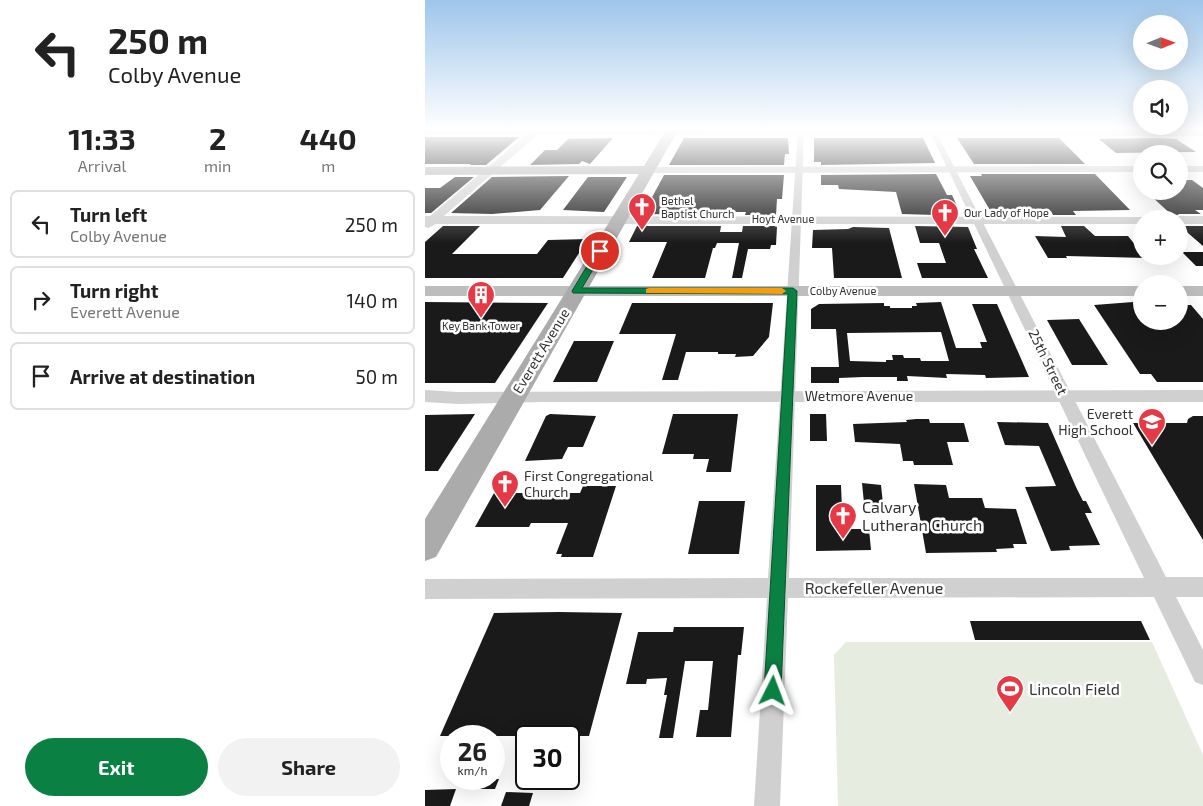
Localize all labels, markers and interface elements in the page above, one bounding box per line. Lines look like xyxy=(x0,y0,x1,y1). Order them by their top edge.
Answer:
north arrow xyxy=(1133,15,1187,70)
map controls xyxy=(1133,15,1188,330)
text: 250 m xyxy=(108,19,208,61)
icon: left xyxy=(25,20,90,85)
text: Colby Avenue xyxy=(108,61,241,87)
button: sound xyxy=(1133,80,1188,135)
text: 11:33 xyxy=(68,120,136,156)
text: 2 xyxy=(209,120,226,156)
text: 440 xyxy=(300,120,357,156)
button: search xyxy=(1133,145,1188,200)
text: Arrival xyxy=(78,156,126,175)
text: min xyxy=(204,156,231,175)
text: m xyxy=(321,156,335,175)
church icon: Bethel Baptist Church xyxy=(627,192,657,231)
place label: Bethel Baptist Church xyxy=(661,194,734,220)
church icon: Our Lady of Hope xyxy=(930,198,960,237)
text: Turn left xyxy=(70,203,147,226)
place label: Our Lady of Hope xyxy=(964,206,1049,219)
icon: left xyxy=(27,210,55,238)
button: + xyxy=(1133,210,1188,265)
street label: Hoyt Avenue xyxy=(752,212,814,225)
text: 250 m xyxy=(345,213,398,236)
text: Colby Avenue xyxy=(70,226,167,245)
pin xyxy=(579,230,621,272)
icon: arrive xyxy=(586,237,614,265)
button: − xyxy=(1133,275,1188,330)
text: Turn right xyxy=(70,279,158,302)
building icon: Key Bank Tower xyxy=(466,280,496,319)
street label: Colby Avenue xyxy=(810,284,876,297)
icon: right xyxy=(27,286,55,314)
text: 140 m xyxy=(346,289,398,312)
text: Everett Avenue xyxy=(70,302,180,321)
street label: Everett Avenue xyxy=(509,305,573,396)
place label: Key Bank Tower xyxy=(442,319,521,332)
street label: 25th Street xyxy=(1025,326,1072,397)
icon: arrive xyxy=(27,362,55,390)
text: Arrive at destination xyxy=(70,365,255,388)
text: 50 m xyxy=(355,365,398,388)
street label: Wetmore Avenue xyxy=(805,387,913,404)
place label: Everett High School xyxy=(1058,405,1134,438)
school or university icon: Everett High School xyxy=(1137,407,1167,446)
place label: First Congregational Church xyxy=(524,467,654,500)
church icon: First Congregational Church xyxy=(490,469,520,508)
place label: Calvary Lutheran Church xyxy=(862,497,982,534)
church icon: Calvary Lutheran Church xyxy=(828,501,858,540)
street label: Rockefeller Avenue xyxy=(805,578,943,597)
position arrow xyxy=(746,664,798,716)
sports icon: Lincoln Field xyxy=(995,674,1025,713)
place label: Lincoln Field xyxy=(1029,679,1120,698)
speed limit sign: 30 xyxy=(515,725,580,790)
text: 26 xyxy=(458,736,487,766)
button: Exit xyxy=(25,738,208,796)
button: Share xyxy=(218,738,400,796)
text: km/h xyxy=(458,763,487,777)

